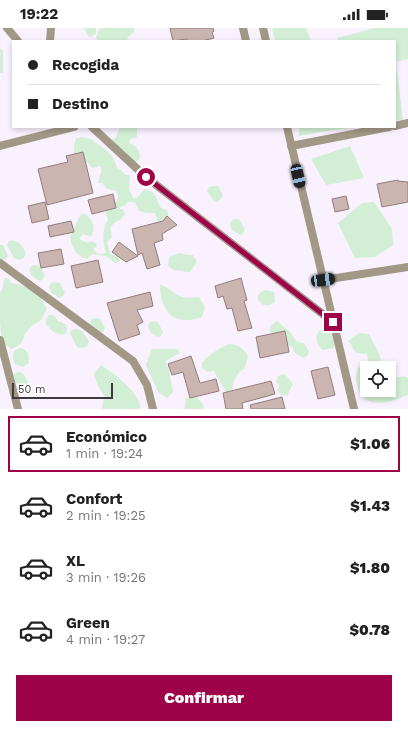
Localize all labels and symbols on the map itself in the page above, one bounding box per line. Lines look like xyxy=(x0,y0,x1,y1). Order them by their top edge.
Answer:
car xyxy=(289,163,307,189)
route start xyxy=(137,168,155,186)
car xyxy=(310,272,336,288)
route end xyxy=(324,313,342,331)
scale bar xyxy=(12,381,113,400)

